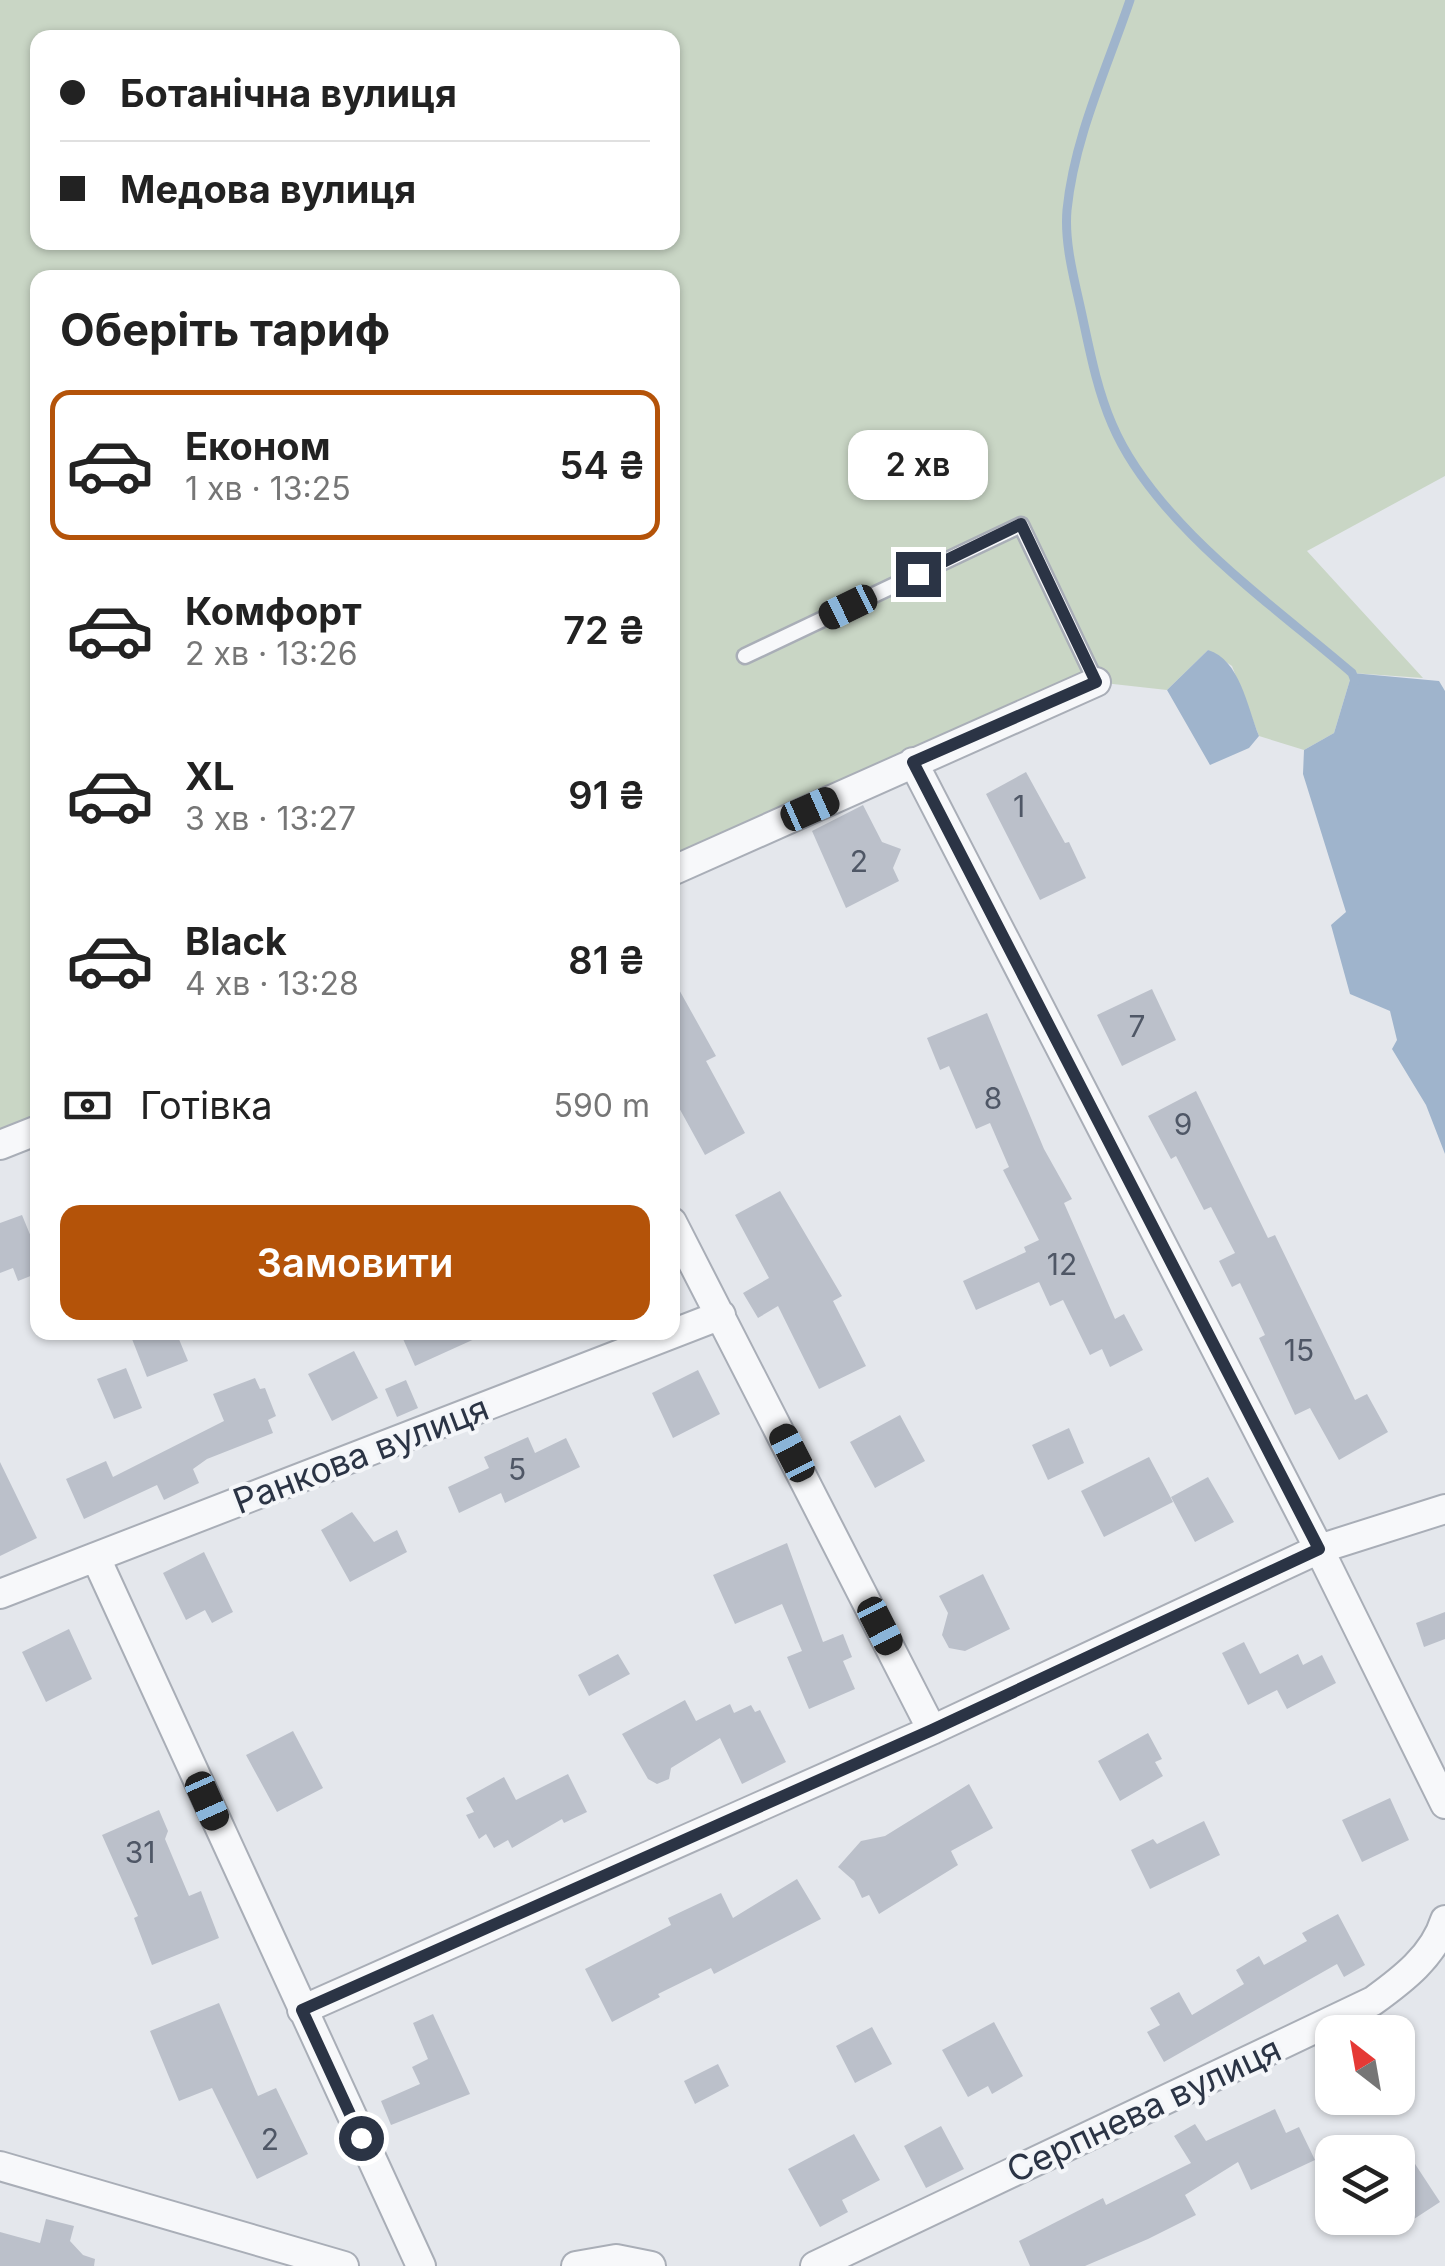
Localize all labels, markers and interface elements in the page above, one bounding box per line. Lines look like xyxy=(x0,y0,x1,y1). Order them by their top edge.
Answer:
text: Ботанічна вулиця xyxy=(120,70,457,116)
text: Медова вулиця xyxy=(120,166,416,212)
text: Оберіть тариф xyxy=(60,302,390,357)
icon: car xyxy=(65,420,155,510)
text: Економ xyxy=(185,423,331,469)
callout: 2 хв xyxy=(848,429,988,499)
text: 54 ₴ xyxy=(560,442,645,488)
text: 2 хв xyxy=(886,445,950,484)
text: 1 хв · 13:25 xyxy=(185,469,351,508)
route end xyxy=(896,552,941,597)
car xyxy=(814,580,882,634)
icon: car xyxy=(65,585,155,675)
text: Комфорт xyxy=(185,588,362,634)
text: 72 ₴ xyxy=(563,607,645,653)
text: 2 хв · 13:26 xyxy=(185,634,358,673)
icon: car xyxy=(65,750,155,840)
text: XL xyxy=(185,753,235,799)
text: 91 ₴ xyxy=(568,772,645,818)
car xyxy=(776,783,844,835)
house number: 1 xyxy=(1013,788,1025,824)
text: 3 хв · 13:27 xyxy=(185,799,356,838)
house number: 2 xyxy=(850,843,868,879)
icon: car xyxy=(65,915,155,1005)
text: Black xyxy=(185,918,287,964)
text: 81 ₴ xyxy=(568,937,645,983)
text: 4 хв · 13:28 xyxy=(185,964,359,1003)
house number: 7 xyxy=(1129,1008,1145,1044)
icon: cash xyxy=(60,1078,115,1133)
house number: 8 xyxy=(984,1080,1002,1116)
text: Готівка xyxy=(140,1082,273,1128)
text: 590 m xyxy=(553,1086,650,1125)
house number: 9 xyxy=(1174,1106,1192,1142)
button: Замовити xyxy=(60,1205,650,1320)
house number: 12 xyxy=(1047,1246,1077,1282)
house number: 15 xyxy=(1284,1332,1314,1368)
street label: Ранкова вулиця xyxy=(227,1386,494,1522)
car xyxy=(765,1419,819,1487)
house number: 5 xyxy=(508,1451,526,1487)
car xyxy=(853,1592,907,1660)
car xyxy=(181,1767,233,1835)
house number: 31 xyxy=(125,1834,155,1870)
north arrow xyxy=(1315,2015,1415,2115)
map controls xyxy=(1315,2015,1415,2235)
street label: Серпнева вулиця xyxy=(1000,2027,1287,2191)
route start xyxy=(339,2116,384,2161)
house number: 2 xyxy=(261,2121,279,2157)
button: layers xyxy=(1315,2135,1415,2235)

